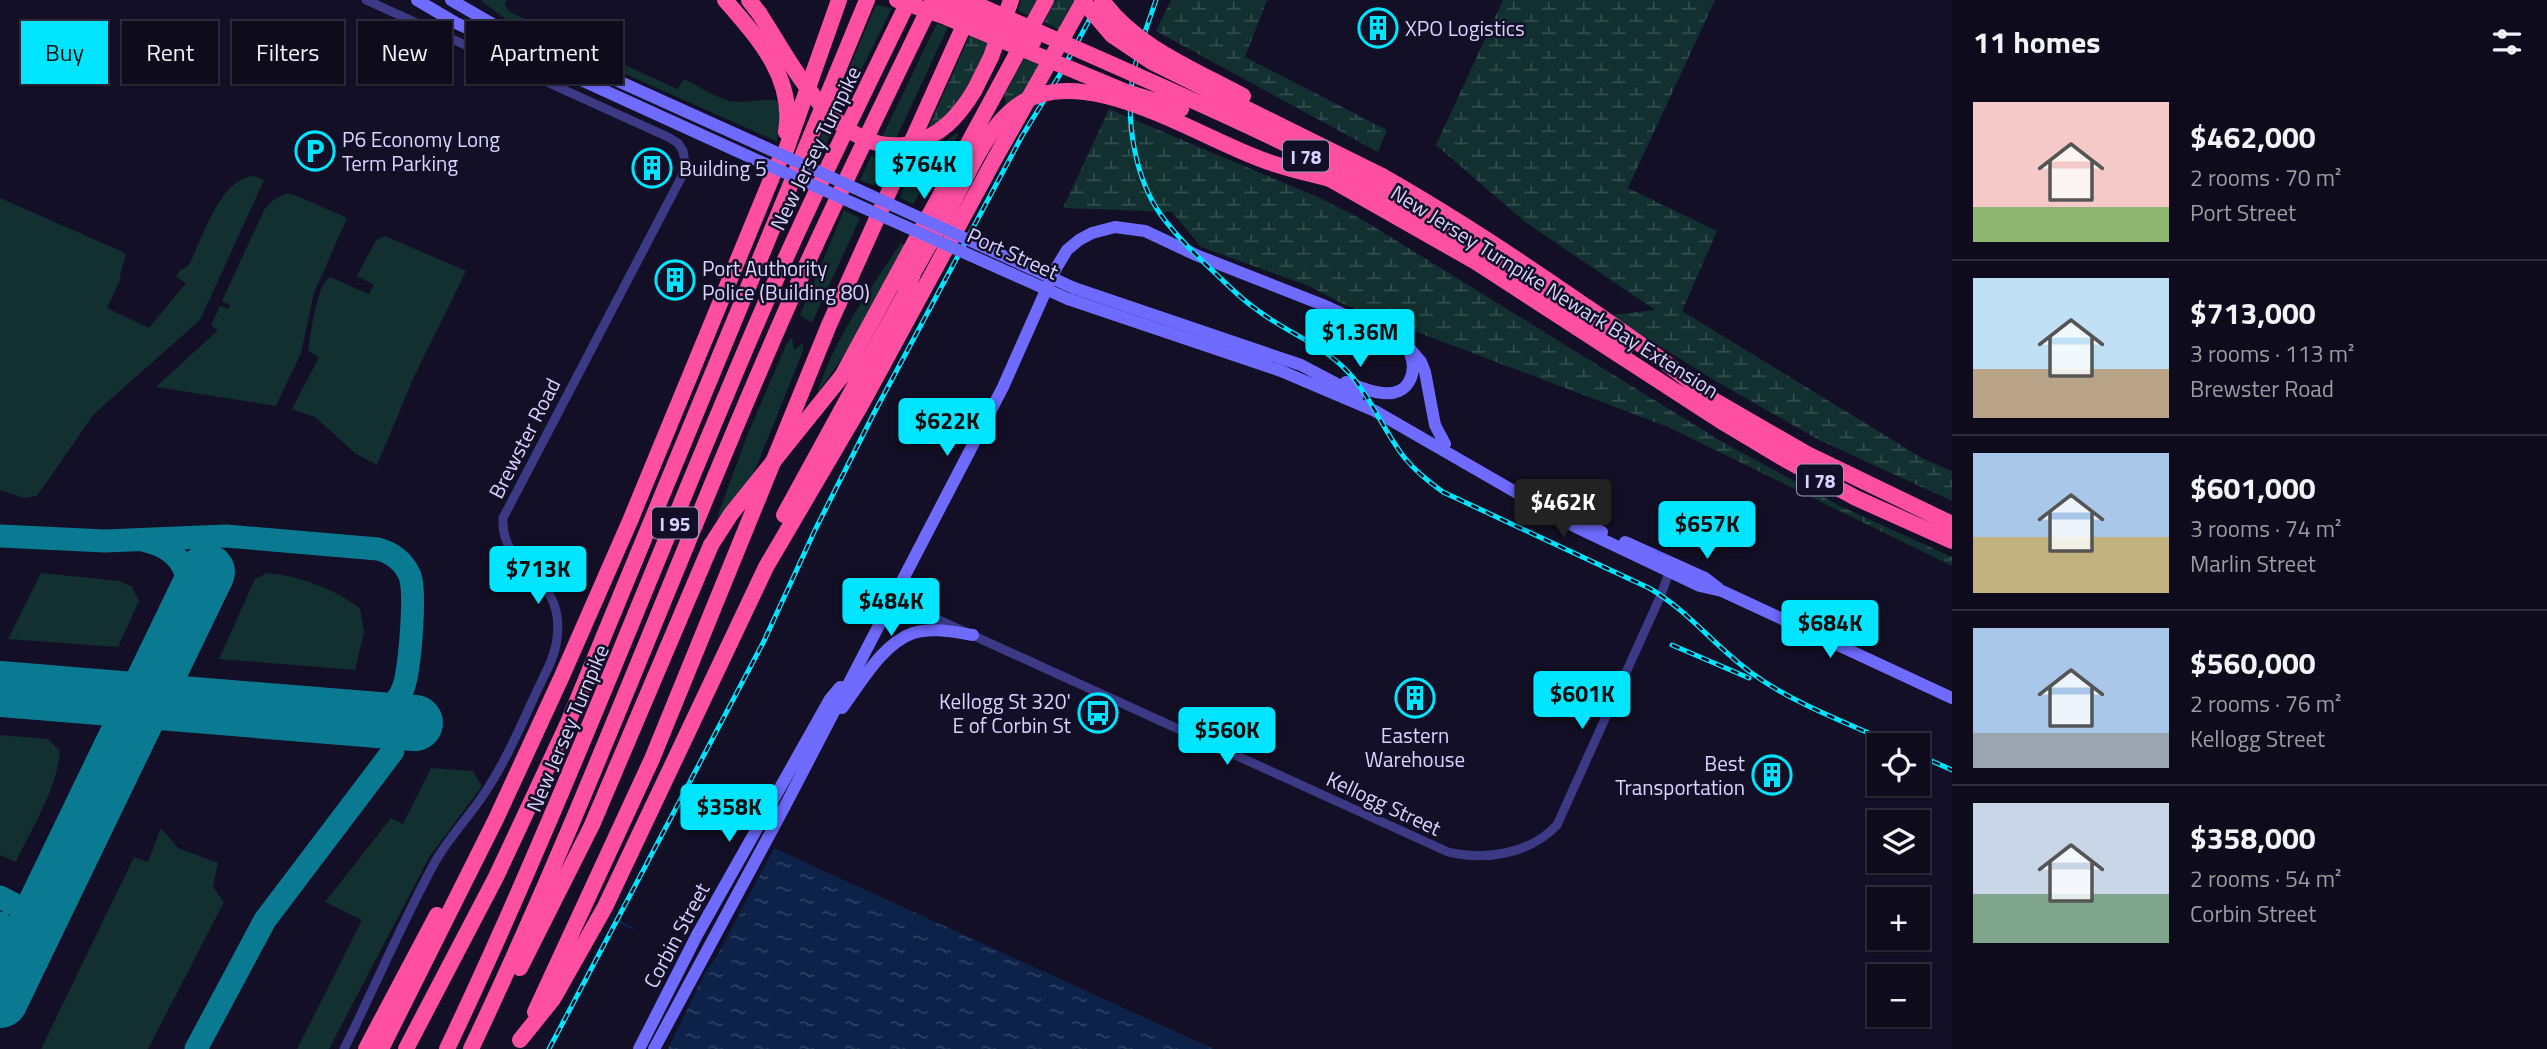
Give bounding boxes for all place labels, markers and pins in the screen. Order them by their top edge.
building icon: XPO Logistics [1357,7,1399,49]
place label: XPO Logistics [1405,12,1525,44]
place label: P6 Economy Long Term Parking [342,123,500,179]
parking icon: P6 Economy Long Term Parking [294,130,336,172]
pin: $764K [875,142,973,201]
building icon: Building 5 [631,147,673,189]
place label: Building 5 [679,152,767,184]
place label: Port Authority Police (Building 80) [702,252,870,308]
building icon: Port Authority Police (Building 80) [654,259,696,301]
pin: $1.36M [1303,310,1417,369]
pin: $622K [898,398,996,458]
pin: $462K [1514,480,1612,539]
pin: $657K [1658,502,1756,561]
pin: $713K [489,546,587,606]
pin: $484K [842,578,940,638]
pin: $684K [1781,600,1879,660]
pin: $601K [1533,672,1631,731]
building icon: Eastern Warehouse [1394,677,1436,719]
place label: Kellogg St 320' E of Corbin St [939,685,1072,741]
bus stop icon: Kellogg St 320' E of Corbin St [1077,692,1119,734]
pin: $560K [1178,708,1276,767]
place label: Eastern Warehouse [1365,719,1465,775]
place label: Best Transportation [1615,747,1746,803]
building icon: Best Transportation [1751,754,1793,796]
pin: $358K [680,784,778,844]

